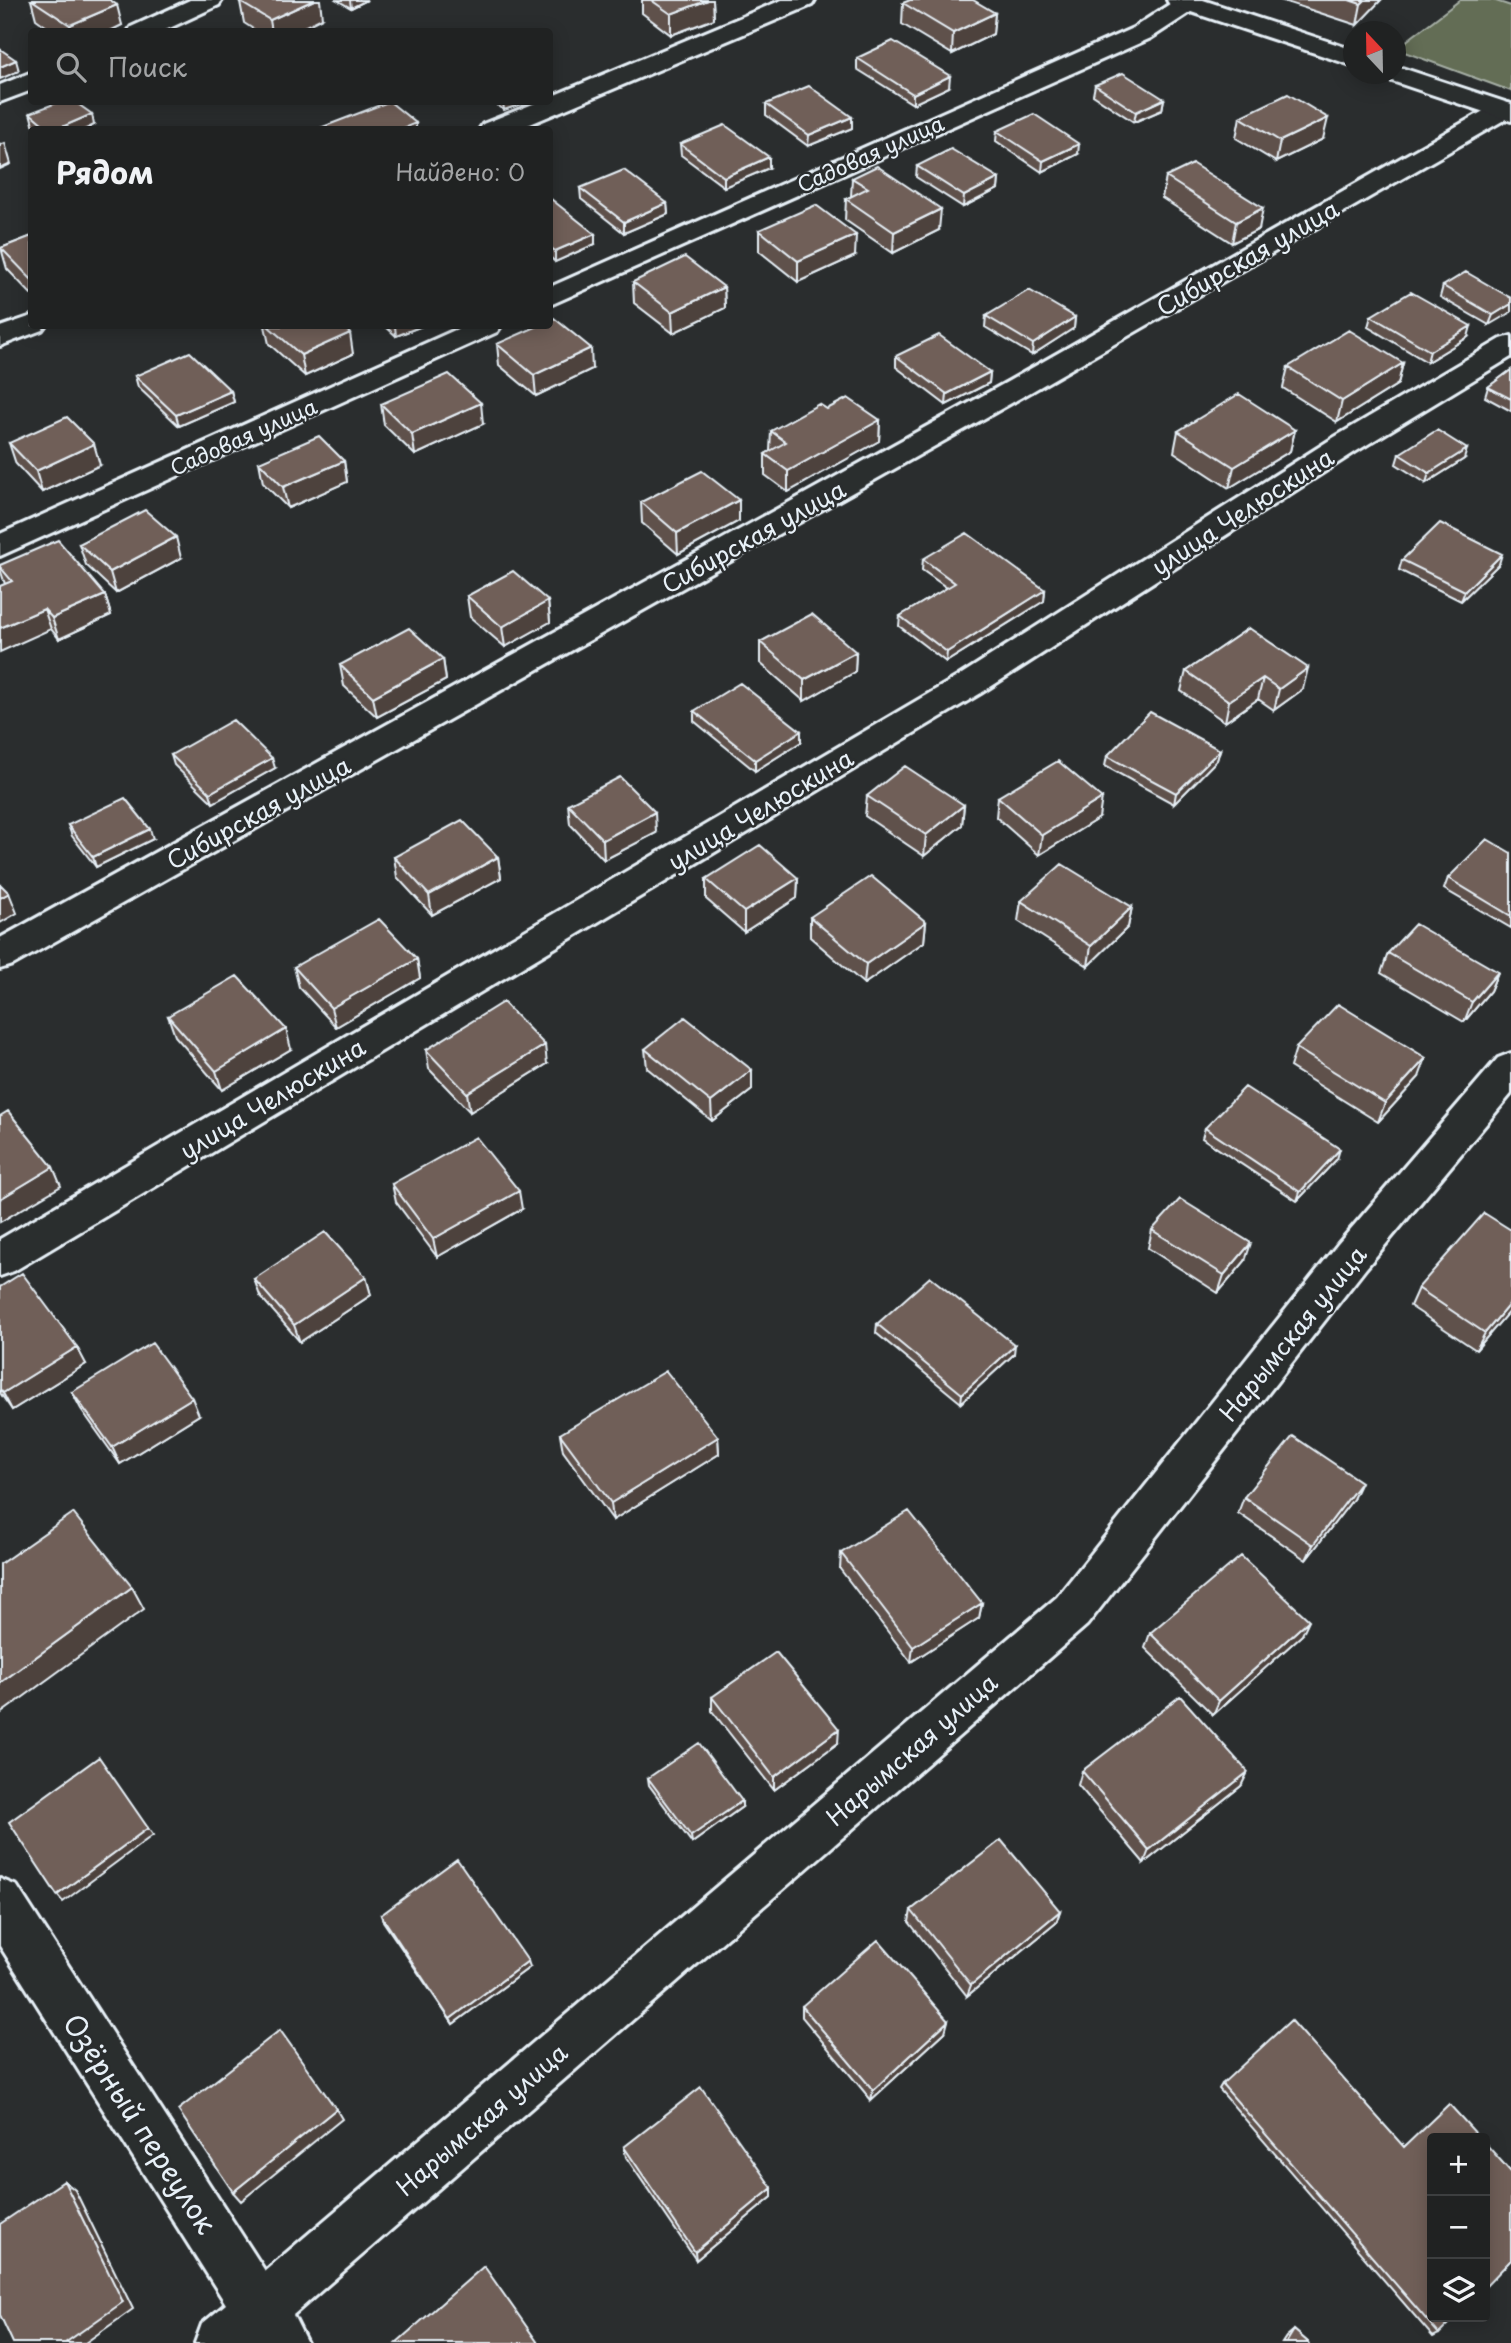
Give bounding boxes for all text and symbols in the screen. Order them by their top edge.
north arrow [1343,21,1406,84]
search box [28,28,553,105]
text: Поиск [108,47,187,86]
icon: search [52,48,90,86]
street label: Садовая улица [791,106,949,200]
text: Рядом [56,149,154,194]
text: Найдено: 0 [395,154,525,189]
street label: Сибирская улица [1149,190,1345,324]
street label: Садовая улица [164,389,322,483]
street label: улица Челюскина [1144,438,1340,584]
street label: Сибирская улица [654,470,852,602]
street label: улица Челюскина [660,739,860,879]
street label: Сибирская улица [159,746,357,878]
street label: улица Челюскина [172,1028,372,1168]
street label: Нарымская улица [1210,1237,1374,1429]
street label: Нарымская улица [817,1664,1005,1834]
street label: Озёрный переулок [53,2004,229,2242]
street label: Нарымская улица [387,2034,575,2204]
map controls [1427,2133,1490,2322]
button: + [1427,2133,1490,2196]
button: − [1427,2196,1490,2259]
button: layers [1427,2259,1490,2322]

